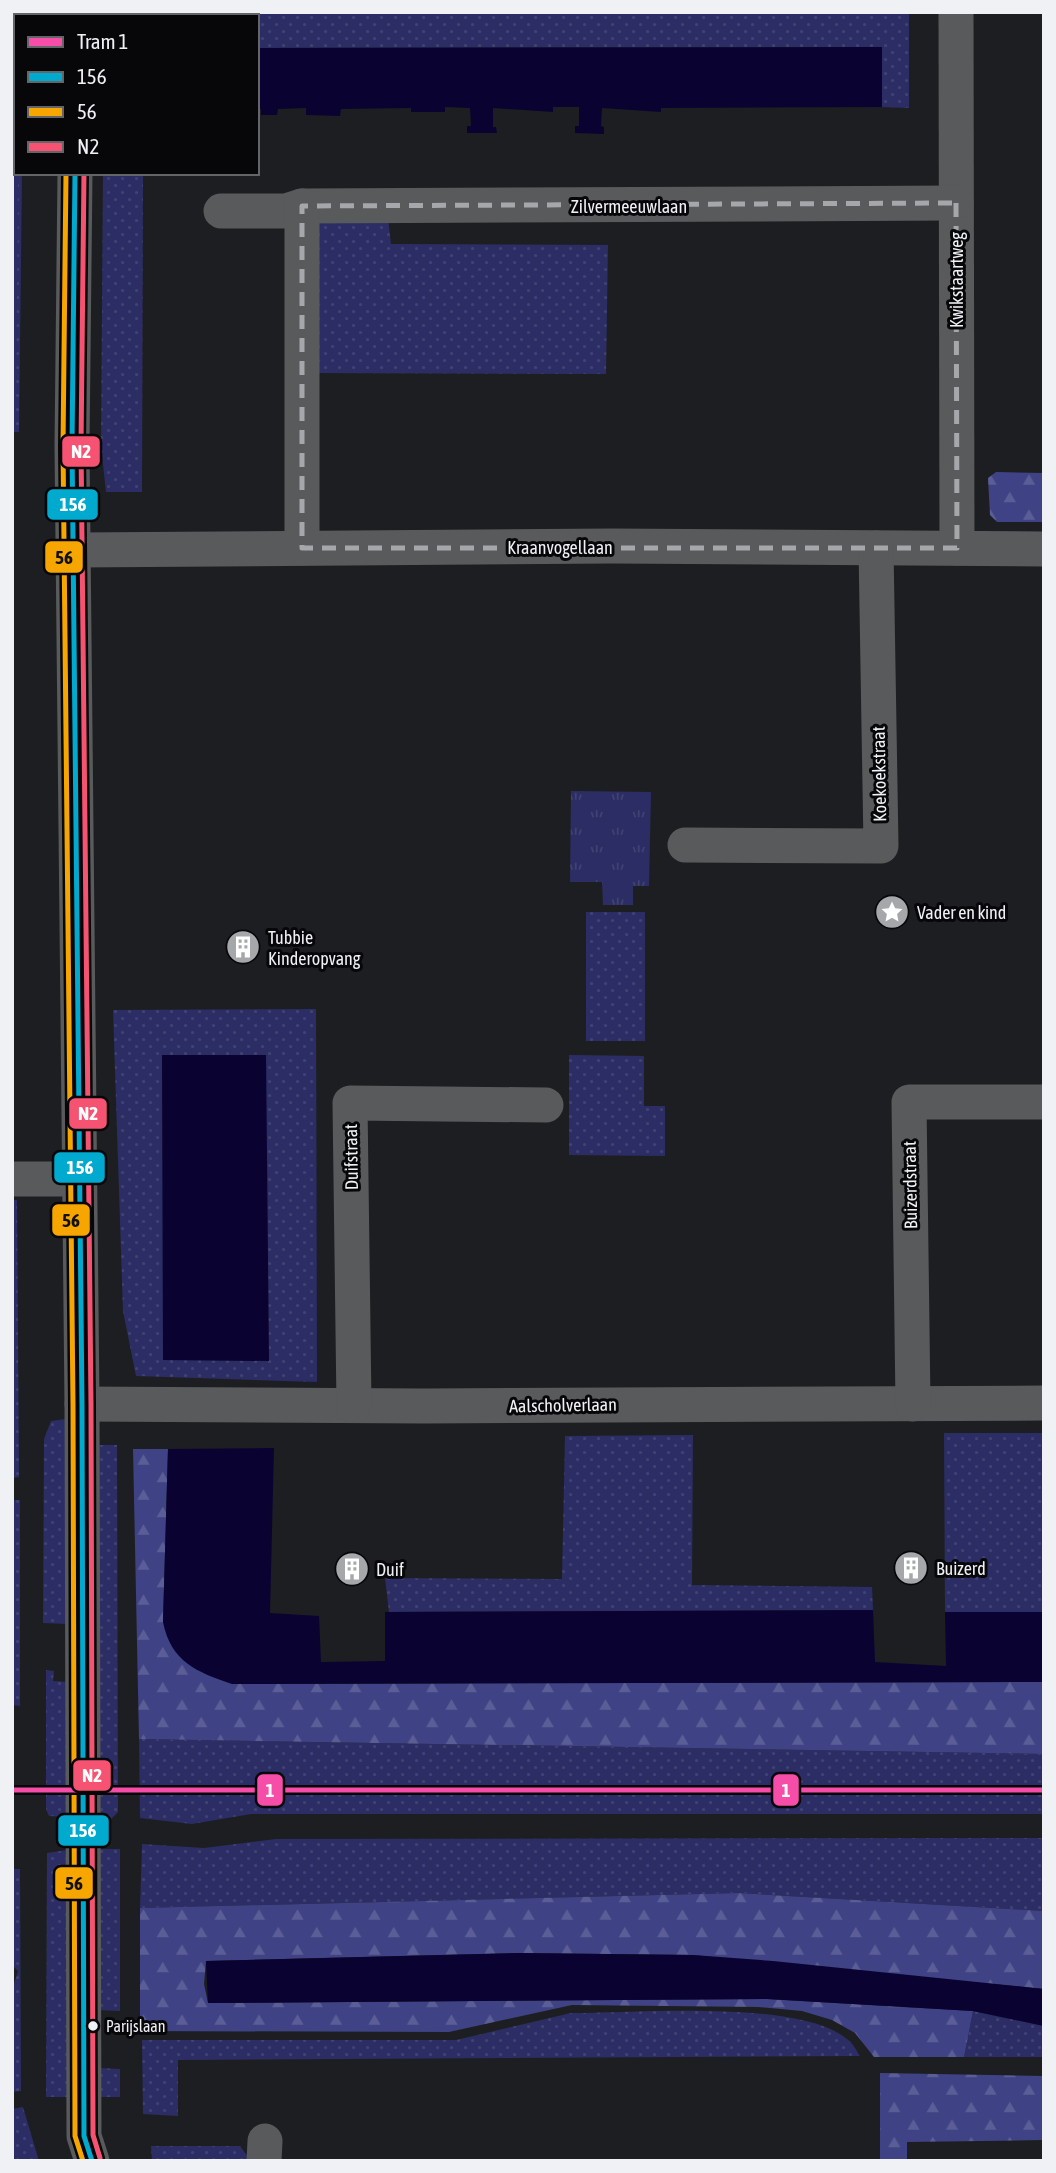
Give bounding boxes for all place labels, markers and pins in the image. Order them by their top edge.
place icon: Vader en kind [873,893,911,931]
place label: Vader en kind [917,902,1006,923]
place label: Tubbie Kinderopvang [268,927,361,969]
building icon: Tubbie Kinderopvang [224,928,262,966]
building icon: Buizerd [892,1549,930,1587]
building icon: Duif [333,1550,371,1588]
place label: Buizerd [936,1558,986,1579]
place label: Duif [376,1559,404,1580]
place label: Parijslaan [106,2017,166,2036]
marker: Parijslaan [86,2019,100,2033]

